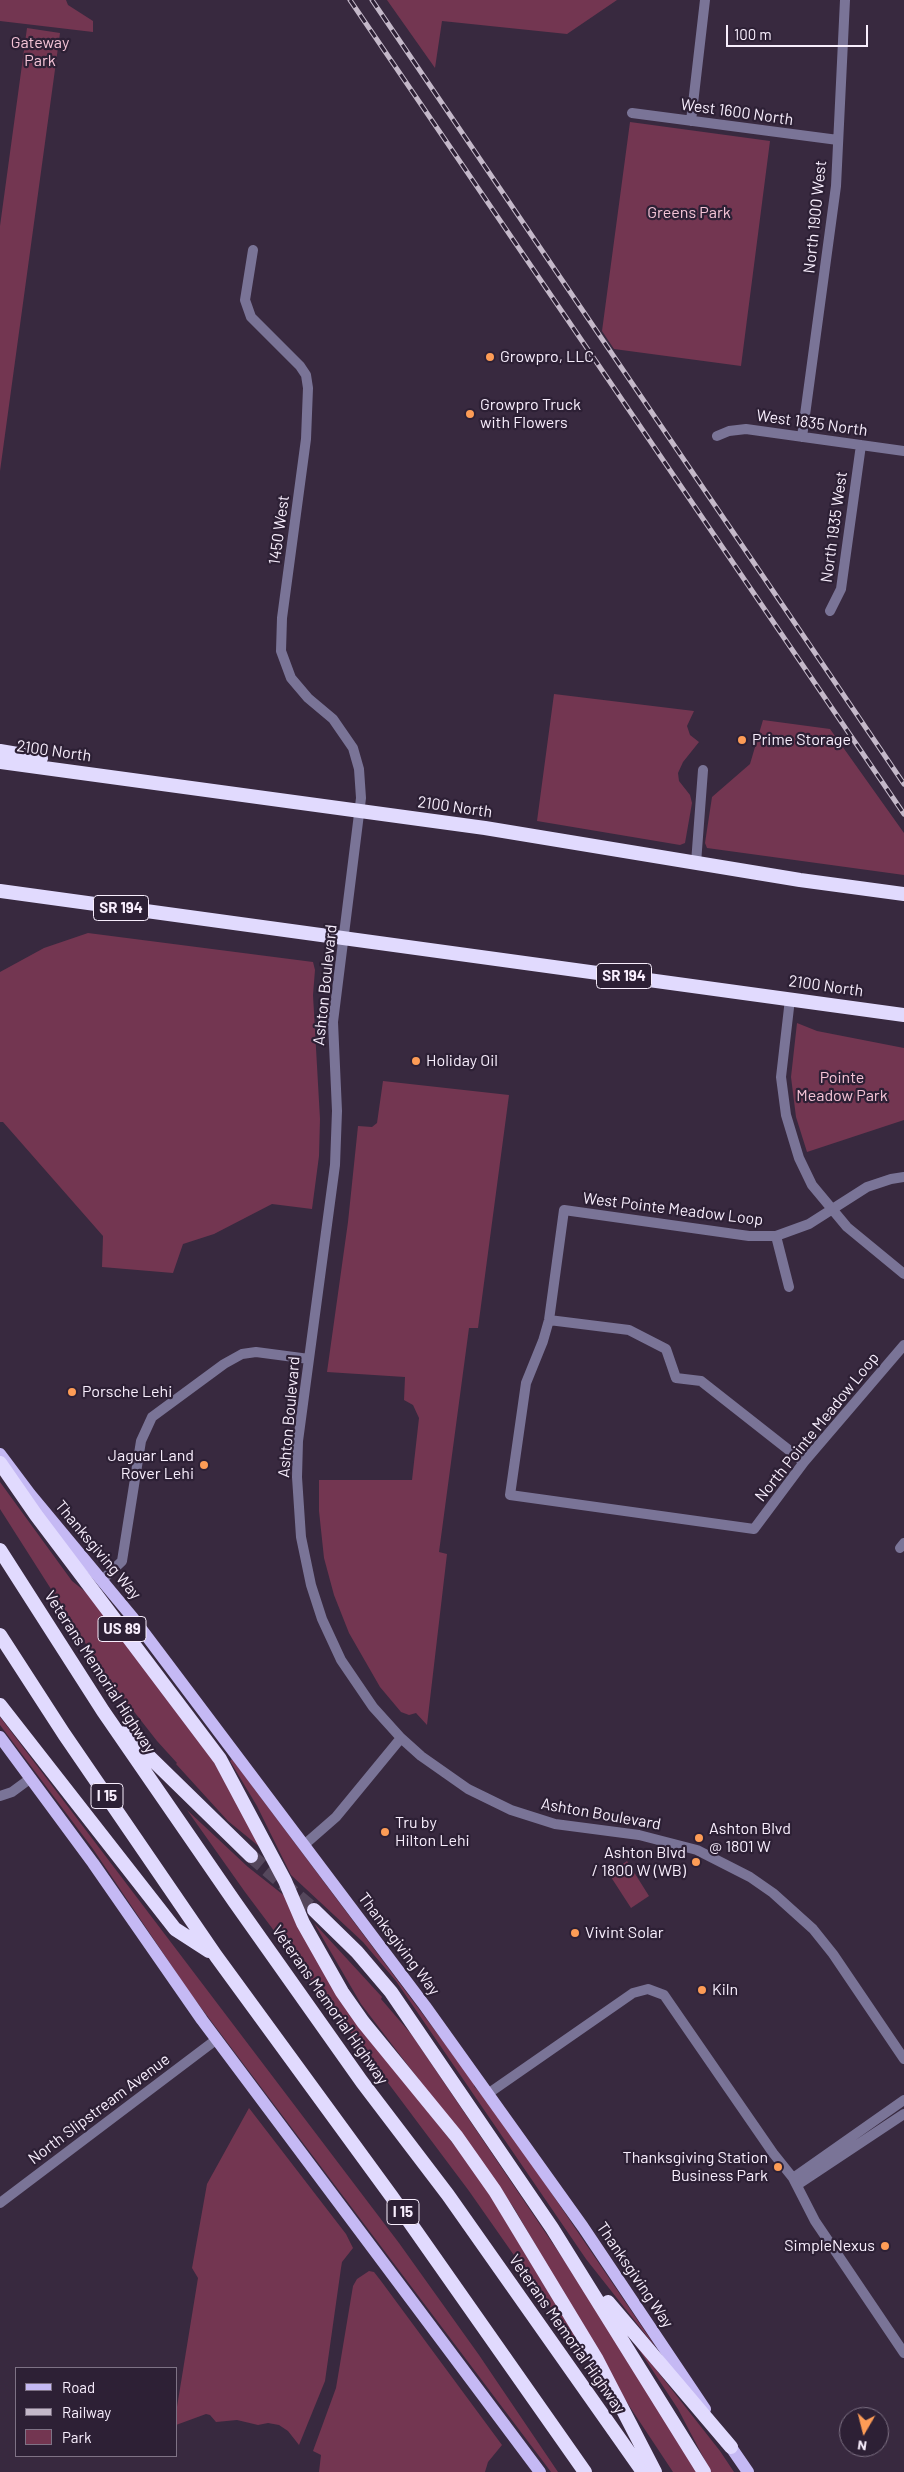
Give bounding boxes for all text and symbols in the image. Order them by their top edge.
scale bar [729,15,872,47]
text: 100 m [734,25,772,43]
park label: Gateway Park [11,33,69,71]
street label: West 1600 North [679,95,795,129]
street label: North 1900 West [800,160,830,274]
park label: Greens Park [647,203,731,223]
place label: Growpro, LLC [500,347,594,367]
marker: Growpro, LLC [484,351,496,363]
place label: Growpro Truck with Flowers [480,395,581,433]
street label: West 1835 North [755,406,869,440]
marker: Growpro Truck with Flowers [464,408,476,420]
street label: North 1935 West [817,470,851,584]
street label: 1450 West [265,494,293,566]
place label: Prime Storage [752,730,851,750]
marker: Prime Storage [736,734,748,746]
street label: 2100 North [15,736,93,766]
street label: 2100 North [416,792,494,822]
road number: SR 194 [94,896,148,920]
street label: Ashton Boulevard [309,924,341,1046]
road number: SR 194 [596,964,652,988]
street label: 2100 North [787,971,865,1001]
place label: Holiday Oil [426,1051,498,1071]
marker: Holiday Oil [410,1055,422,1067]
park label: Pointe Meadow Park [796,1068,888,1106]
street label: West Pointe Meadow Loop [582,1188,764,1230]
street label: North Pointe Meadow Loop [751,1349,883,1505]
street label: Ashton Boulevard [274,1356,304,1478]
place label: Porsche Lehi [82,1382,172,1402]
marker: Porsche Lehi [66,1386,78,1398]
place label: Jaguar Land Rover Lehi [108,1446,194,1484]
marker: Jaguar Land Rover Lehi [198,1459,210,1471]
street label: Thanksgiving Way [51,1496,145,1604]
street label: Veterans Memorial Highway [40,1587,160,1757]
road number: US 89 [98,1616,146,1642]
road number: I 15 [91,1784,123,1808]
street label: Ashton Boulevard [539,1794,663,1834]
place label: Tru by Hilton Lehi [395,1813,470,1851]
place label: Ashton Blvd @ 1801 W [709,1819,791,1857]
marker: Tru by Hilton Lehi [379,1826,391,1838]
marker: Ashton Blvd @ 1801 W [693,1832,705,1844]
place label: Ashton Blvd / 1800 W (WB) [592,1843,686,1881]
marker: Ashton Blvd / 1800 W (WB) [690,1856,702,1868]
street label: Thanksgiving Way [354,1889,444,1999]
street label: Veterans Memorial Highway [268,1922,392,2088]
place label: Vivint Solar [585,1923,664,1943]
marker: Vivint Solar [569,1927,581,1939]
place label: Kiln [712,1980,738,2000]
marker: Kiln [696,1984,708,1996]
street label: North Slipstream Avenue [24,2049,174,2169]
place label: Thanksgiving Station Business Park [623,2148,768,2186]
marker: Thanksgiving Station Business Park [772,2161,784,2173]
road number: I 15 [387,2200,419,2224]
street label: Thanksgiving Way [592,2218,678,2332]
place label: SimpleNexus [784,2236,875,2256]
marker: SimpleNexus [879,2240,891,2252]
street label: Veterans Memorial Highway [505,2251,629,2417]
legend [15,2367,178,2457]
text: Road [62,2378,95,2396]
text: Railway [62,2403,111,2421]
north arrow [839,2407,889,2457]
text: Park [62,2428,91,2446]
text: N [856,2437,868,2455]

